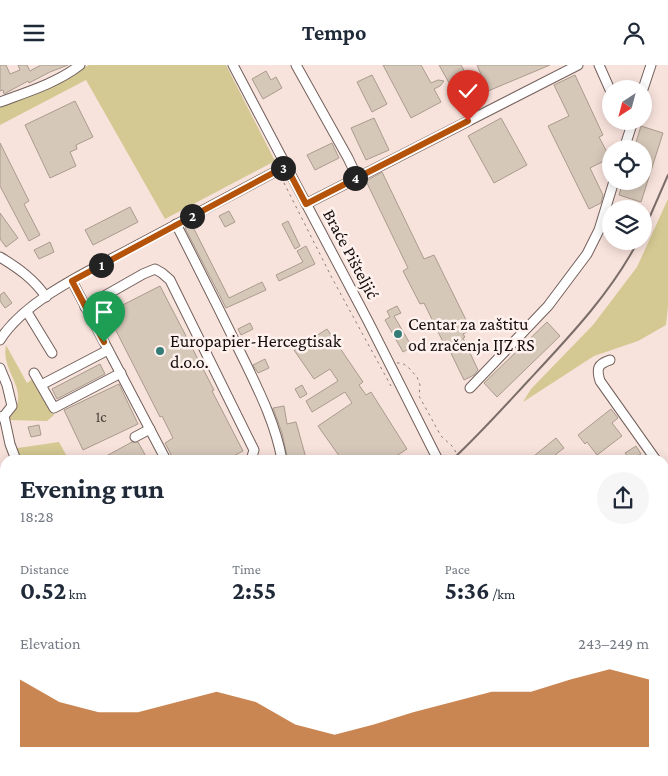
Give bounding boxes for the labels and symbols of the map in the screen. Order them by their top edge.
pin [447,70,489,121]
north arrow [602,80,652,130]
pin: 3 [270,155,296,181]
pin: 4 [342,165,368,191]
pin: 2 [180,203,204,229]
street label: Braće Pišteljić [318,206,383,303]
pin: 1 [88,253,114,277]
pin [83,291,125,342]
place label: Centar za zaštitu od zračenja IJZ RS [408,314,535,356]
marker: Centar za zaštitu od zračenja IJZ RS [392,328,404,340]
place label: Europapier-Hercegtisak d.o.o. [170,331,342,372]
marker: Europapier-Hercegtisak d.o.o. [154,345,166,357]
house number: 1c [95,409,107,425]

